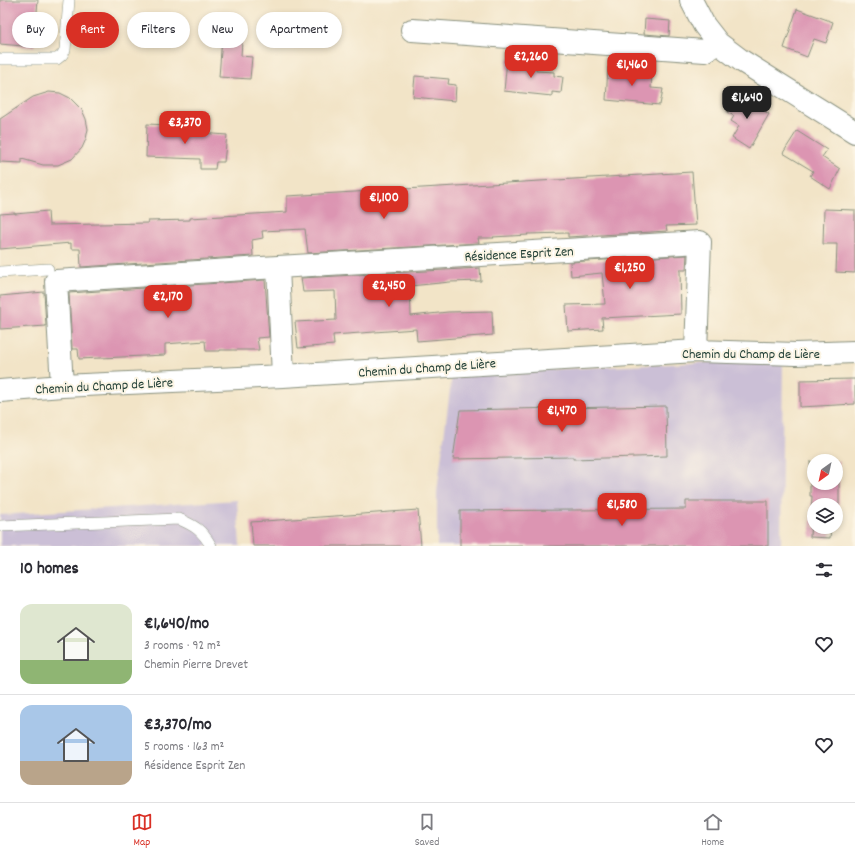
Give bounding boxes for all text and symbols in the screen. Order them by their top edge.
chip: Buy [12,12,58,48]
chip: Rent [66,12,119,48]
chip: Filters [127,12,190,48]
chip: New [198,12,248,48]
chip: Apartment [256,12,342,48]
pin: €2,260 [498,45,564,79]
text: €2,260 [514,48,548,67]
pin: €1,460 [599,53,665,87]
text: €1,460 [616,56,648,75]
pin: €1,640 [714,86,780,120]
text: €1,640 [731,89,763,108]
pin: €3,370 [152,111,218,145]
text: €3,370 [168,114,202,133]
pin: €1,100 [351,186,417,220]
text: €1,100 [369,189,399,208]
street label: Résidence Esprit Zen [464,242,574,268]
pin: €1,250 [597,256,663,290]
text: €1,250 [614,259,646,278]
pin: €2,450 [356,274,422,308]
text: €2,450 [372,277,406,296]
pin: €2,170 [135,285,201,319]
text: €2,170 [153,288,183,307]
street label: Chemin du Champ de Lière [682,345,820,365]
street label: Chemin du Champ de Lière [358,354,497,384]
street label: Chemin du Champ de Lière [35,373,174,401]
pin: €1,470 [529,399,595,433]
text: €1,470 [547,402,577,421]
north arrow [807,454,843,490]
map controls [807,454,843,534]
pin: €1,580 [589,493,655,527]
text: €1,580 [607,496,637,515]
button: layers [807,498,843,534]
text: 10 homes [20,558,79,582]
icon: filters [813,559,835,581]
text: €1,640/mo [144,613,209,637]
icon: home [52,620,100,668]
icon: heart [813,633,835,655]
text: 3 rooms · 92 m² [144,637,221,656]
text: Chemin Pierre Drevet [144,656,248,675]
text: €3,370/mo [144,714,212,738]
icon: home [52,721,100,769]
icon: heart [813,734,835,756]
text: 5 rooms · 163 m² [144,738,224,757]
text: Résidence Esprit Zen [144,757,245,776]
tab: Map [131,811,153,851]
tab: Saved [415,811,439,851]
tab: Home [701,811,724,851]

